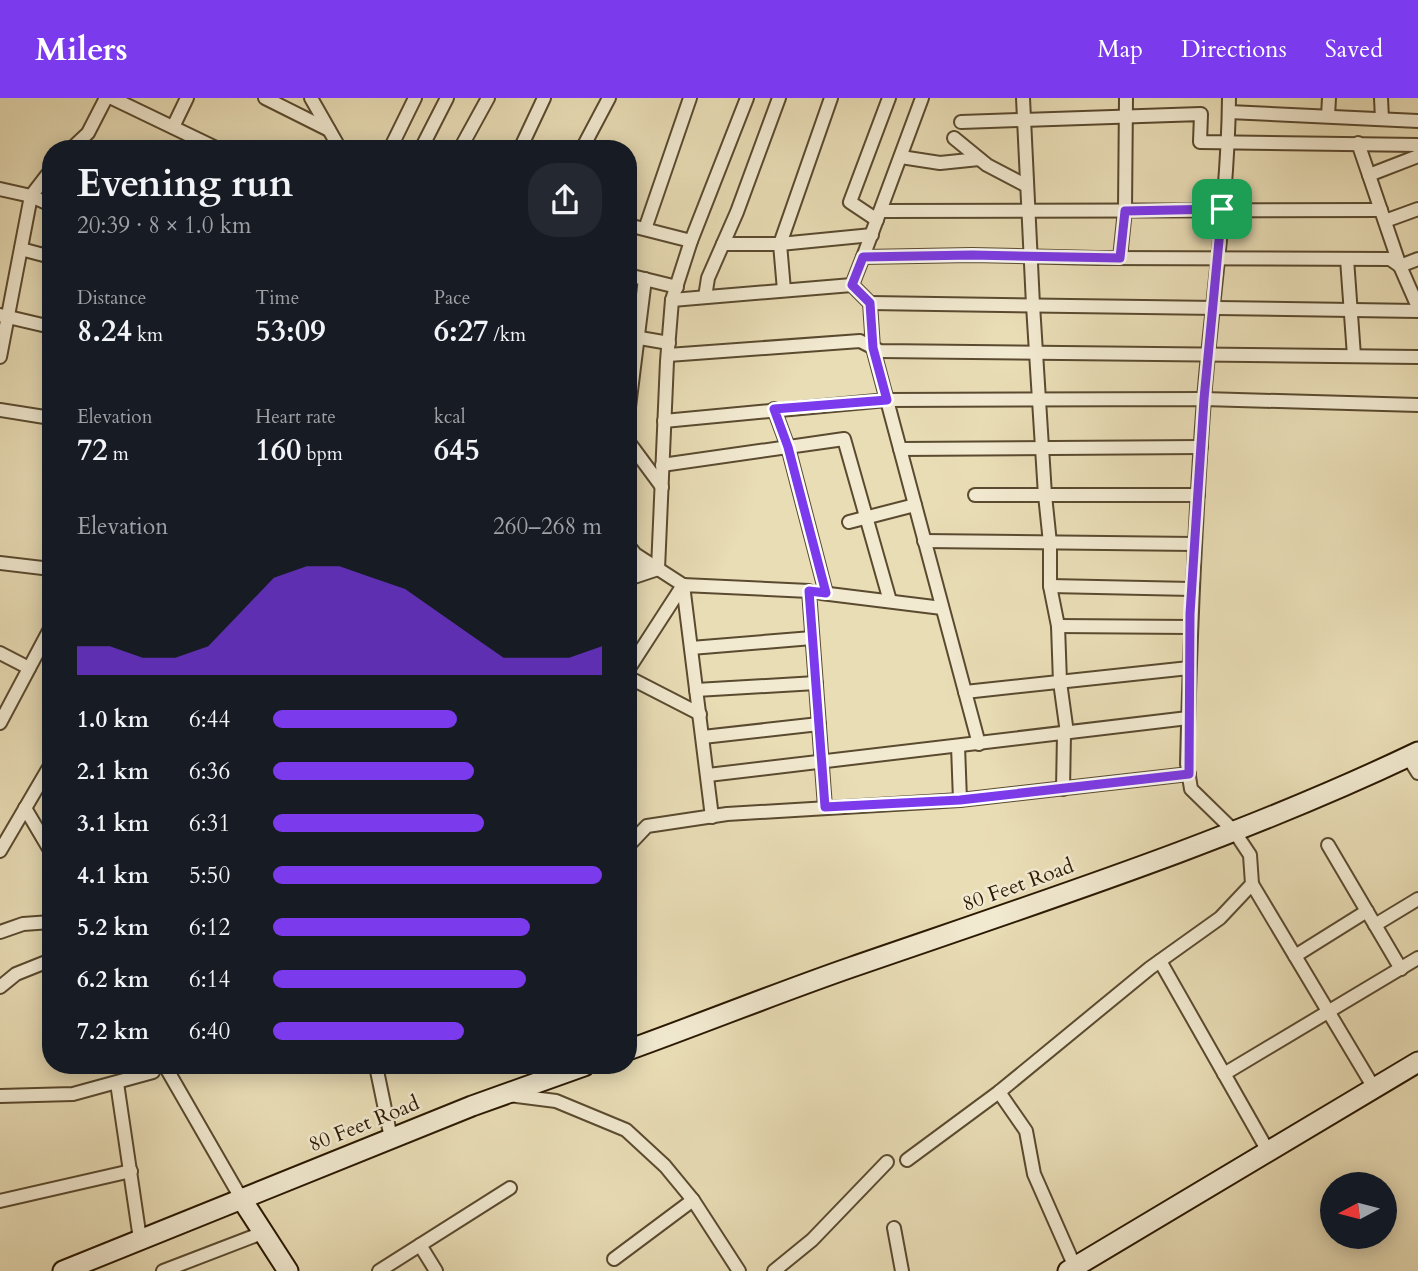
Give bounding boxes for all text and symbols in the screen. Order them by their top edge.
text: Milers [35,27,128,72]
text: Map [1097,33,1143,66]
text: Directions [1181,33,1287,66]
text: Saved [1325,33,1383,66]
text: Evening run [77,158,293,210]
button: share [528,163,602,237]
pin [1192,179,1252,239]
icon: arrive [1203,190,1241,228]
text: 20:39 · 8 × 1.0 km [77,210,251,241]
text: Distance [77,285,146,311]
text: Time [255,285,299,311]
text: Pace [434,285,470,311]
text: 8.24 [77,311,132,352]
text: 53:09 [255,311,326,352]
text: 6:27 [434,311,488,352]
text: km [132,322,163,348]
text: /km [488,322,526,348]
text: Elevation [77,404,152,430]
text: Heart rate [255,404,336,430]
text: kcal [434,404,466,430]
text: 72 [77,430,108,471]
text: 160 [255,430,301,471]
text: 645 [434,430,480,471]
text: m [108,441,129,467]
text: bpm [301,441,343,467]
text: Elevation [77,511,168,542]
text: 260–268 m [493,511,602,542]
text: 1.0 km [77,704,149,735]
text: 6:44 [189,704,230,735]
text: 2.1 km [77,756,149,787]
text: 6:36 [189,756,230,787]
text: 3.1 km [77,808,149,839]
text: 6:31 [189,808,230,839]
street label: 80 Feet Road [958,851,1078,919]
text: 4.1 km [77,860,149,891]
text: 5:50 [189,860,230,891]
text: 5.2 km [77,912,149,943]
text: 6:12 [189,912,230,943]
text: 6.2 km [77,964,149,995]
text: 6:14 [189,964,230,995]
text: 7.2 km [77,1016,149,1047]
text: 6:40 [189,1016,230,1047]
street label: 80 Feet Road [305,1089,423,1159]
north arrow [1320,1172,1396,1250]
map controls [1320,1172,1397,1249]

